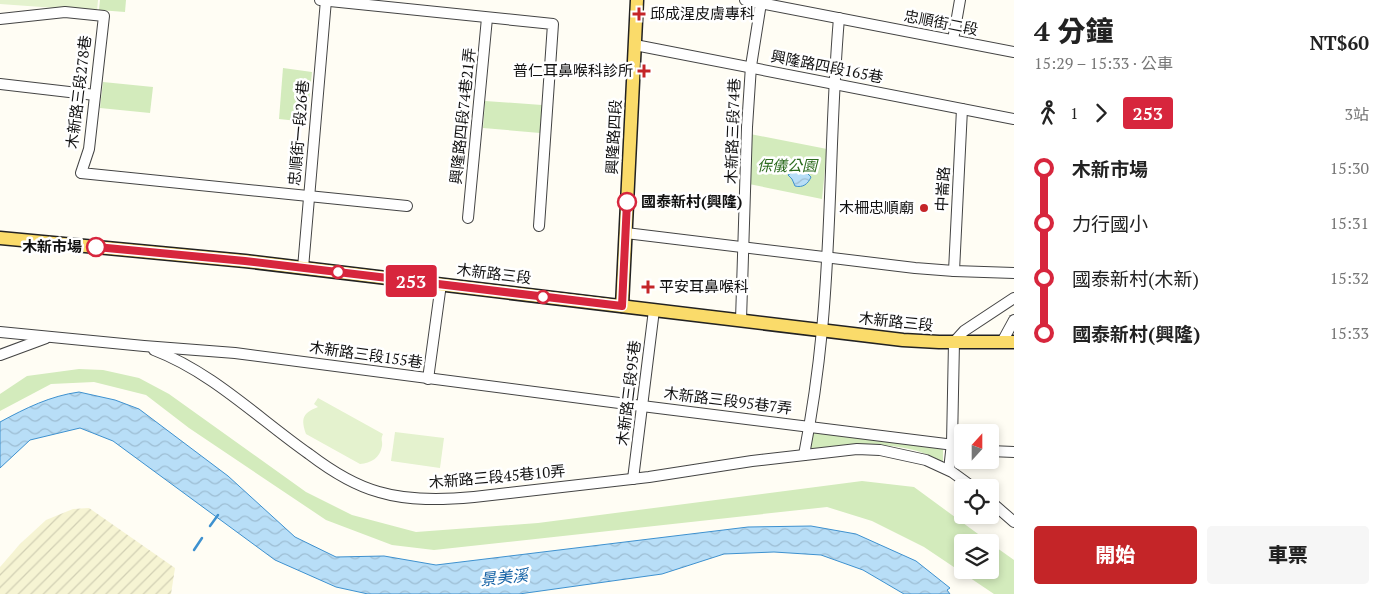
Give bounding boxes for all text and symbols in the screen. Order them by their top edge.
place label: 邱成湦皮膚專科 [650,3,755,23]
street label: 忠順街二段 [902,5,980,39]
marker: 邱成湦皮膚專科 [632,7,646,21]
text: 4 分鐘 [1034,12,1113,49]
text: NT$60 [1310,30,1369,55]
street label: 木新路三段278巷 [61,34,95,150]
street label: 興隆路四段165巷 [769,45,885,87]
street label: 興隆路四段74巷21弄 [445,47,479,185]
text: 15:29 – 15:33 · 公車 [1034,52,1173,74]
place label: 普仁耳鼻喉科診所 [513,60,633,80]
marker: 普仁耳鼻喉科診所 [637,64,651,78]
street label: 木新路三段74巷 [720,78,744,184]
street label: 忠順街一段26巷 [283,79,313,187]
street label: 興隆路四段 [601,99,625,175]
icon: walk [1034,99,1062,127]
icon: forward [1087,99,1115,127]
text: 253 [1133,101,1163,125]
text: 1 [1070,102,1079,124]
text: 3站 [1344,103,1369,125]
park label: 保儀公園 [757,155,819,175]
text: 木新市場 [1072,156,1148,181]
text: 15:30 [1330,157,1369,179]
street label: 中崙路 [931,166,953,212]
place label: 國泰新村(興隆) [641,191,742,211]
marker: 國泰新村(興隆) [617,192,637,212]
place label: 木柵忠順廟 [839,197,914,217]
marker: 木柵忠順廟 [918,202,930,214]
text: 力行國小 [1072,211,1148,236]
text: 15:31 [1330,212,1369,234]
place label: 木新市場 [22,236,82,256]
marker: 木新市場 [86,237,106,257]
street label: 木新路三段 [456,259,533,288]
unlabelled marker [331,265,345,279]
line badge: 253 [382,265,440,297]
text: 國泰新村(木新) [1072,266,1199,291]
text: 15:32 [1330,267,1369,289]
text: 253 [396,269,426,293]
place label: 平安耳鼻喉科 [659,276,749,296]
marker: 平安耳鼻喉科 [641,280,655,294]
unlabelled marker [536,290,550,304]
street label: 木新路三段 [858,307,934,335]
text: 國泰新村(興隆) [1072,321,1200,346]
text: 15:33 [1330,322,1369,344]
street label: 木新路三段155巷 [308,336,424,372]
street label: 木新路三段95巷 [612,339,644,447]
street label: 木新路三段95巷7弄 [663,382,793,418]
north arrow [954,424,999,469]
map controls [954,424,999,579]
street label: 木新路三段45巷10弄 [428,460,566,492]
button: locate [954,479,999,524]
button: 開始 [1034,526,1197,584]
button: 車票 [1207,526,1369,584]
button: layers [954,534,999,579]
water label: 景美溪 [479,563,531,590]

